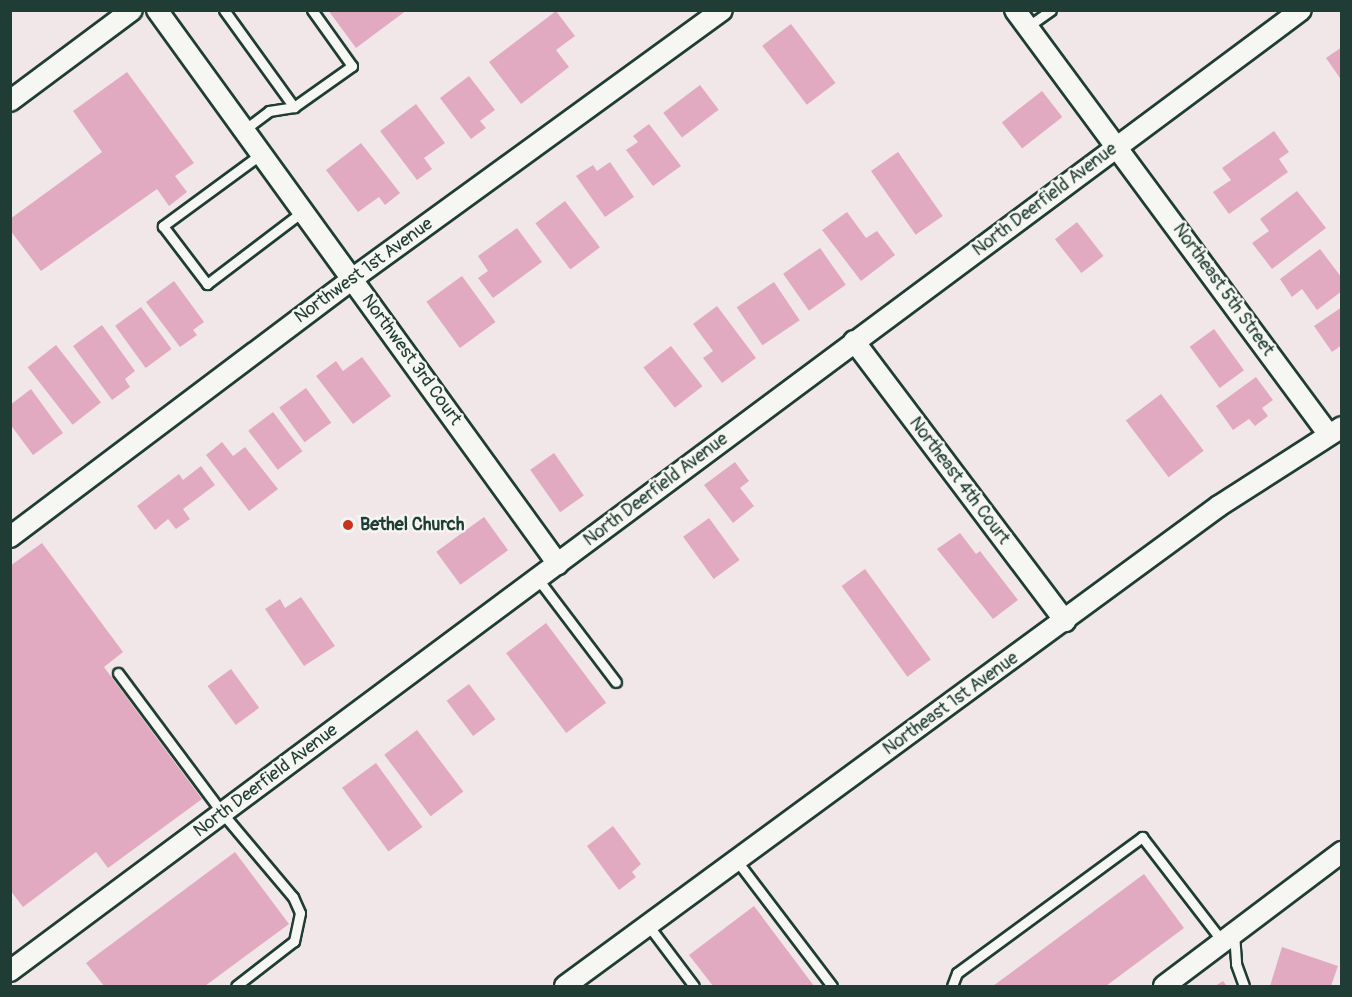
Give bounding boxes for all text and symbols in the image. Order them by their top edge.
street label: North Deerfield Avenue [969,139,1121,261]
street label: Northwest 1st Avenue [291,214,437,328]
street label: Northeast 5th Street [1168,220,1278,360]
street label: Northwest 3rd Court [356,290,466,430]
street label: Northeast 4th Court [904,413,1014,549]
street label: North Deerfield Avenue [580,429,732,551]
place label: Bethel Church [360,514,464,536]
marker: Bethel Church [341,518,355,532]
street label: Northeast 1st Avenue [879,648,1023,760]
street label: North Deerfield Avenue [190,720,342,842]

